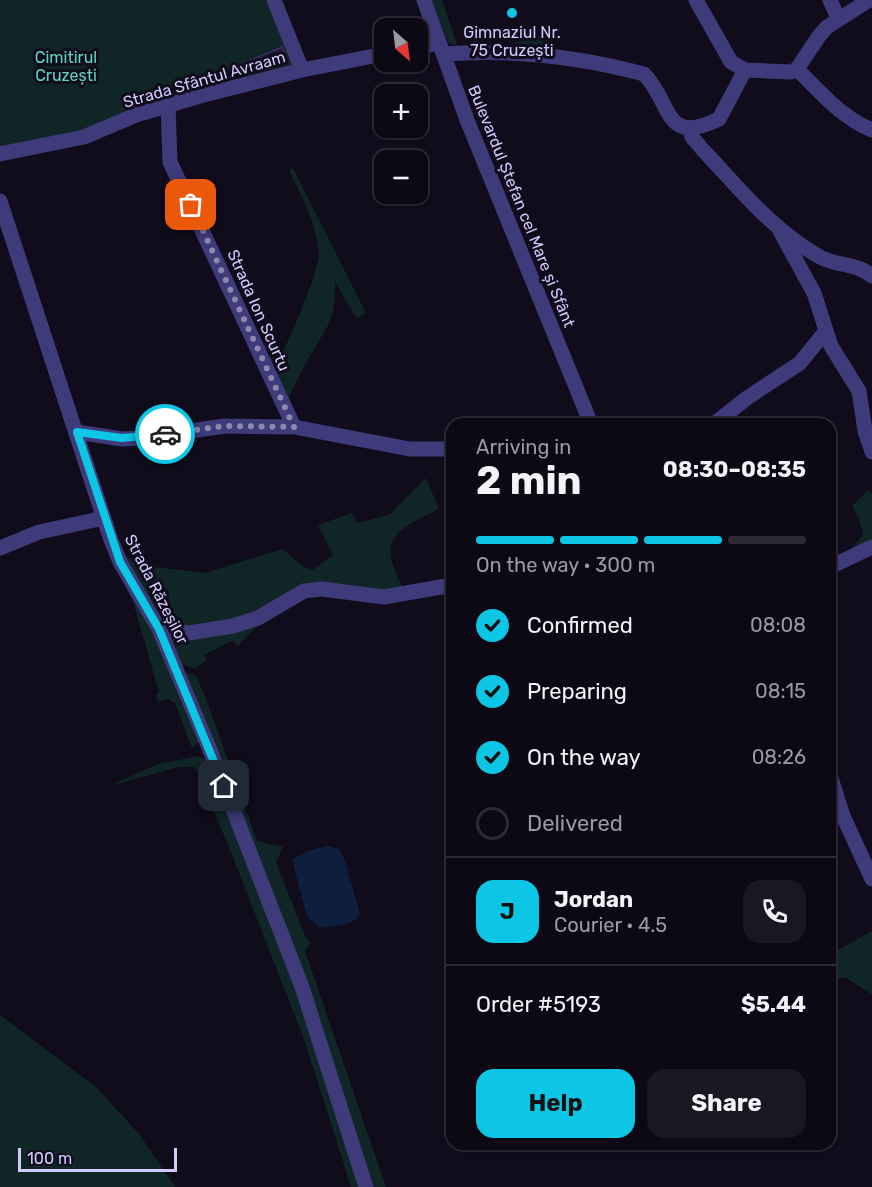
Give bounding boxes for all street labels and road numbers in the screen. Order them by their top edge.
street label: Strada Sfântul Avraam [121,47,287,112]
street label: Bulevardul Ștefan cel Mare și Sfânt [464,82,579,330]
street label: Strada Ion Scurtu [223,247,294,374]
street label: Strada Răzeșilor [121,531,192,647]

